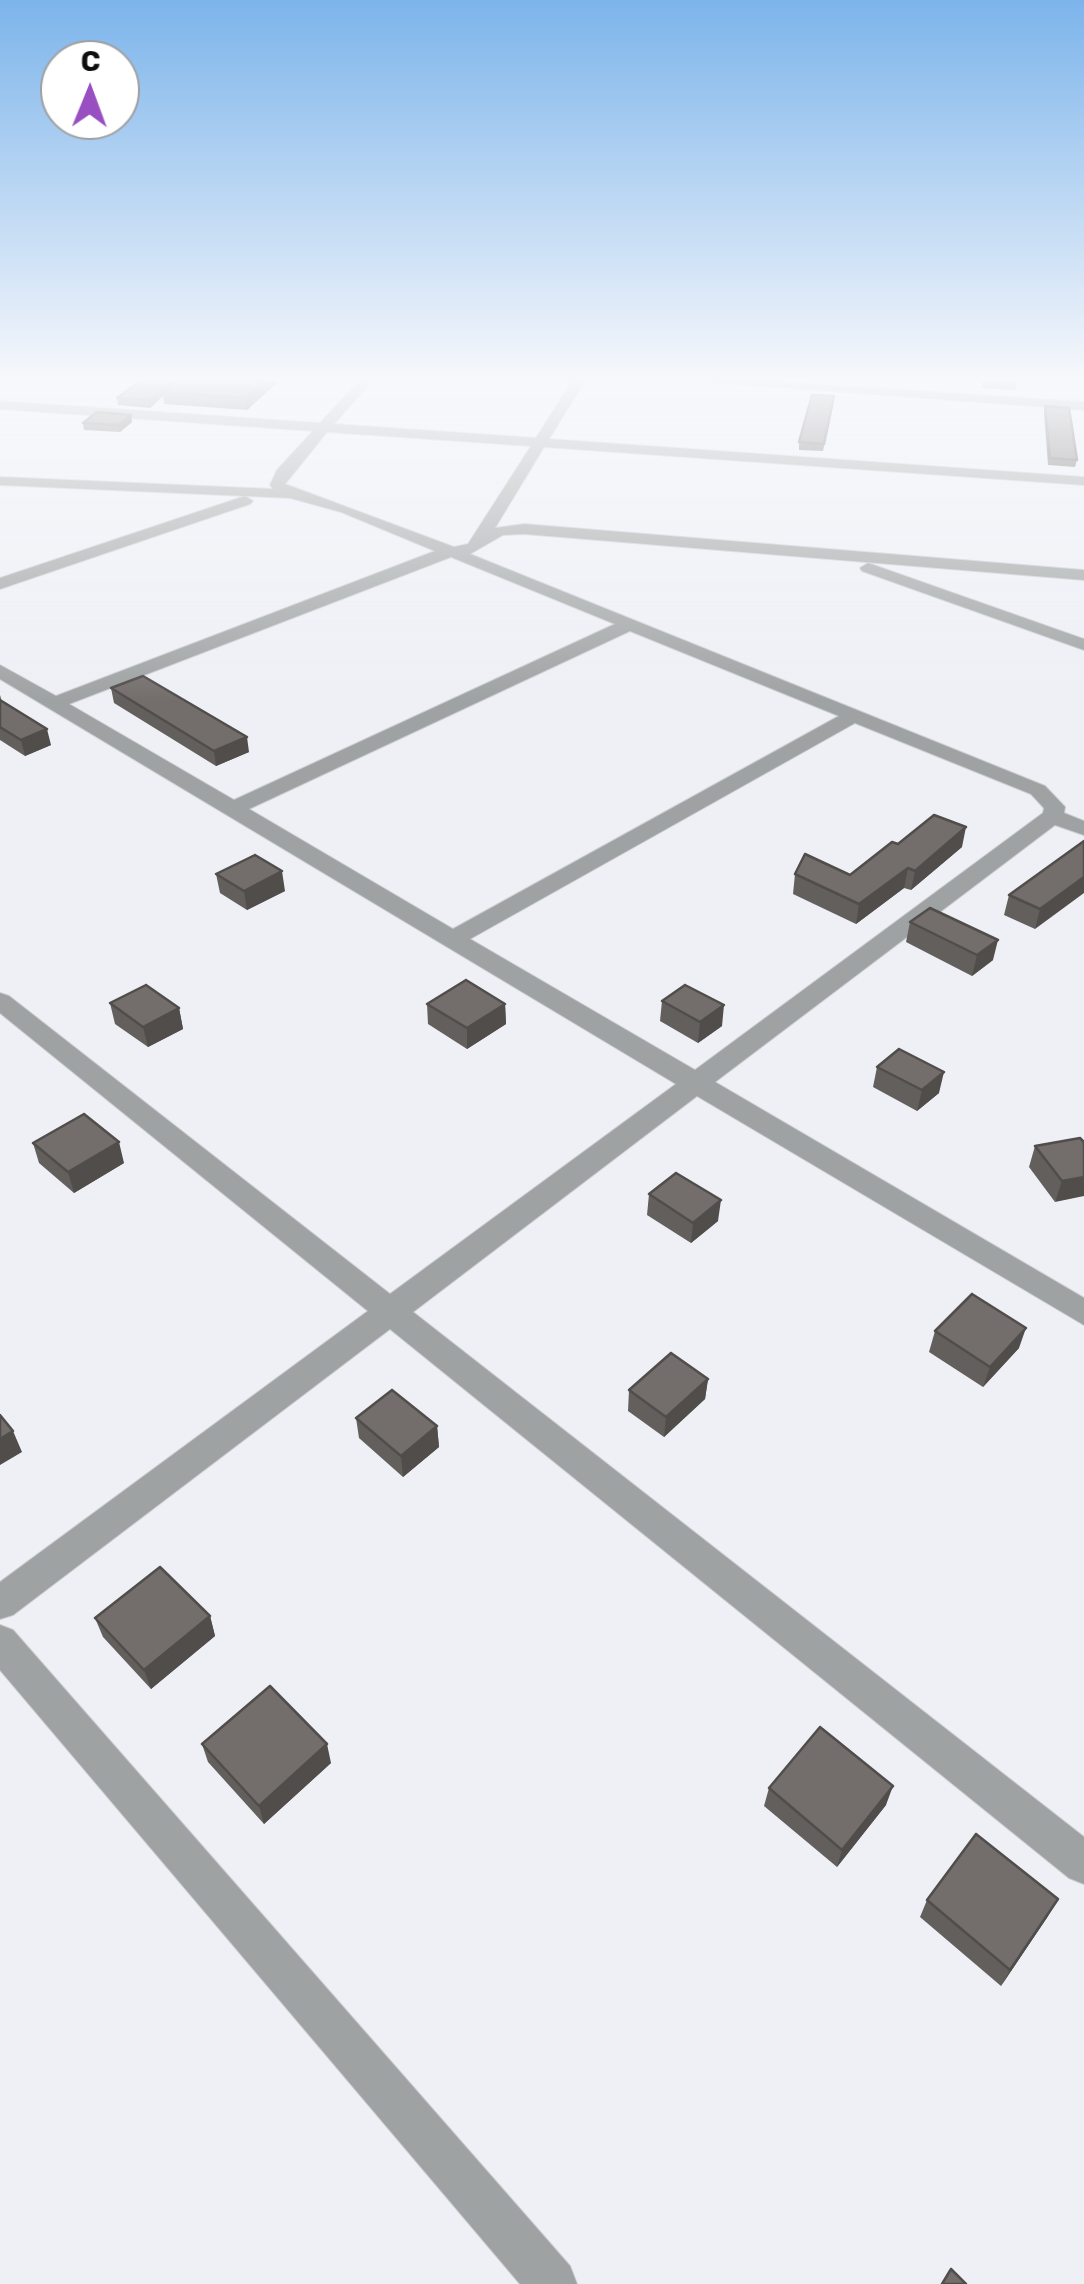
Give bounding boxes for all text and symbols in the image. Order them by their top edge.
north arrow [40,40,140,140]
text: С [80,45,101,78]

